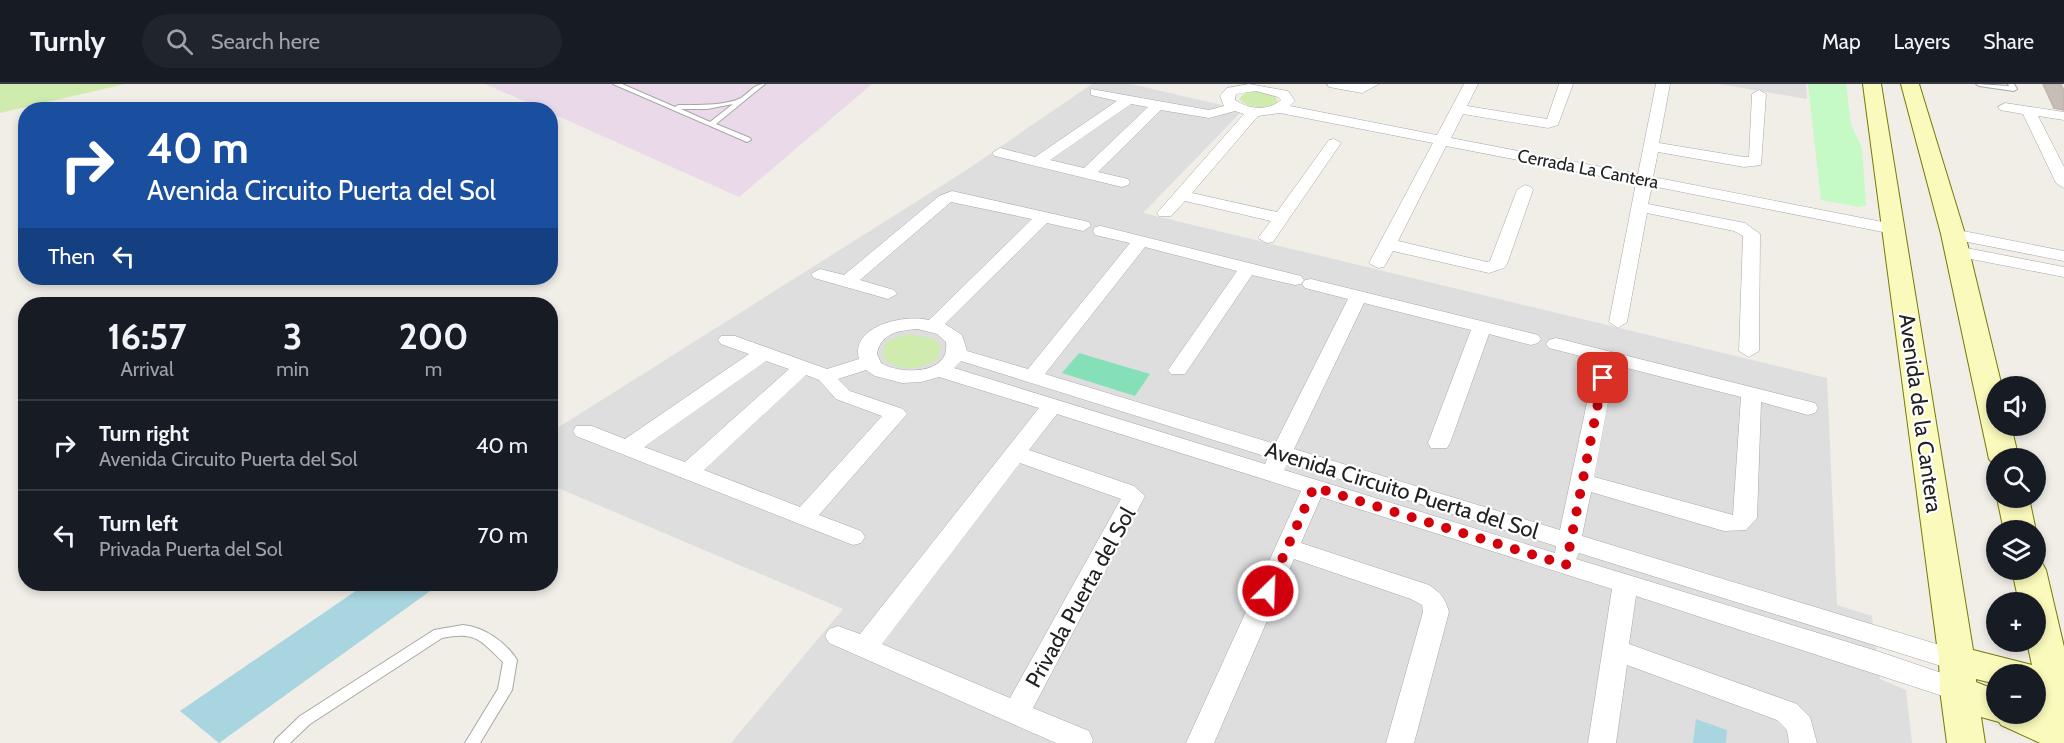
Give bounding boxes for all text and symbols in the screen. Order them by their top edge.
search box [142,14,562,68]
text: Turnly [30,24,106,58]
icon: search [163,25,196,58]
text: Search here [211,28,320,55]
text: Map [1822,29,1861,54]
text: Layers [1894,29,1950,54]
text: Share [1983,29,2034,54]
text: 40 m [147,122,249,174]
icon: right [48,126,126,204]
street label: Cerrada La Cantera [1516,145,1661,194]
text: Avenida Circuito Puerta del Sol [147,174,496,207]
icon: left [107,240,140,273]
text: Then [48,243,95,270]
street label: Avenida de la Cantera [1893,312,1948,515]
text: 16:57 [107,314,187,358]
text: 3 [283,314,302,358]
text: 200 [399,314,469,358]
pin [1577,352,1628,403]
text: Arrival [120,357,174,381]
text: min [276,357,309,381]
text: m [425,357,442,381]
icon: arrive [1586,361,1619,394]
map controls [1986,376,2046,724]
button: sound [1986,376,2046,436]
text: Turn right [99,420,189,447]
icon: right [48,429,81,462]
text: 40 m [476,432,528,459]
street label: Avenida Circuito Puerta del Sol [1262,436,1543,545]
text: Avenida Circuito Puerta del Sol [99,447,358,471]
button: search [1986,448,2046,508]
street label: Privada Puerta del Sol [1020,502,1142,692]
text: Turn left [99,510,178,537]
icon: left [48,519,81,552]
button: layers [1986,520,2046,580]
text: 70 m [478,522,528,549]
text: Privada Puerta del Sol [99,537,283,561]
position arrow [1236,559,1300,623]
button: + [1986,592,2046,652]
button: − [1986,664,2046,724]

